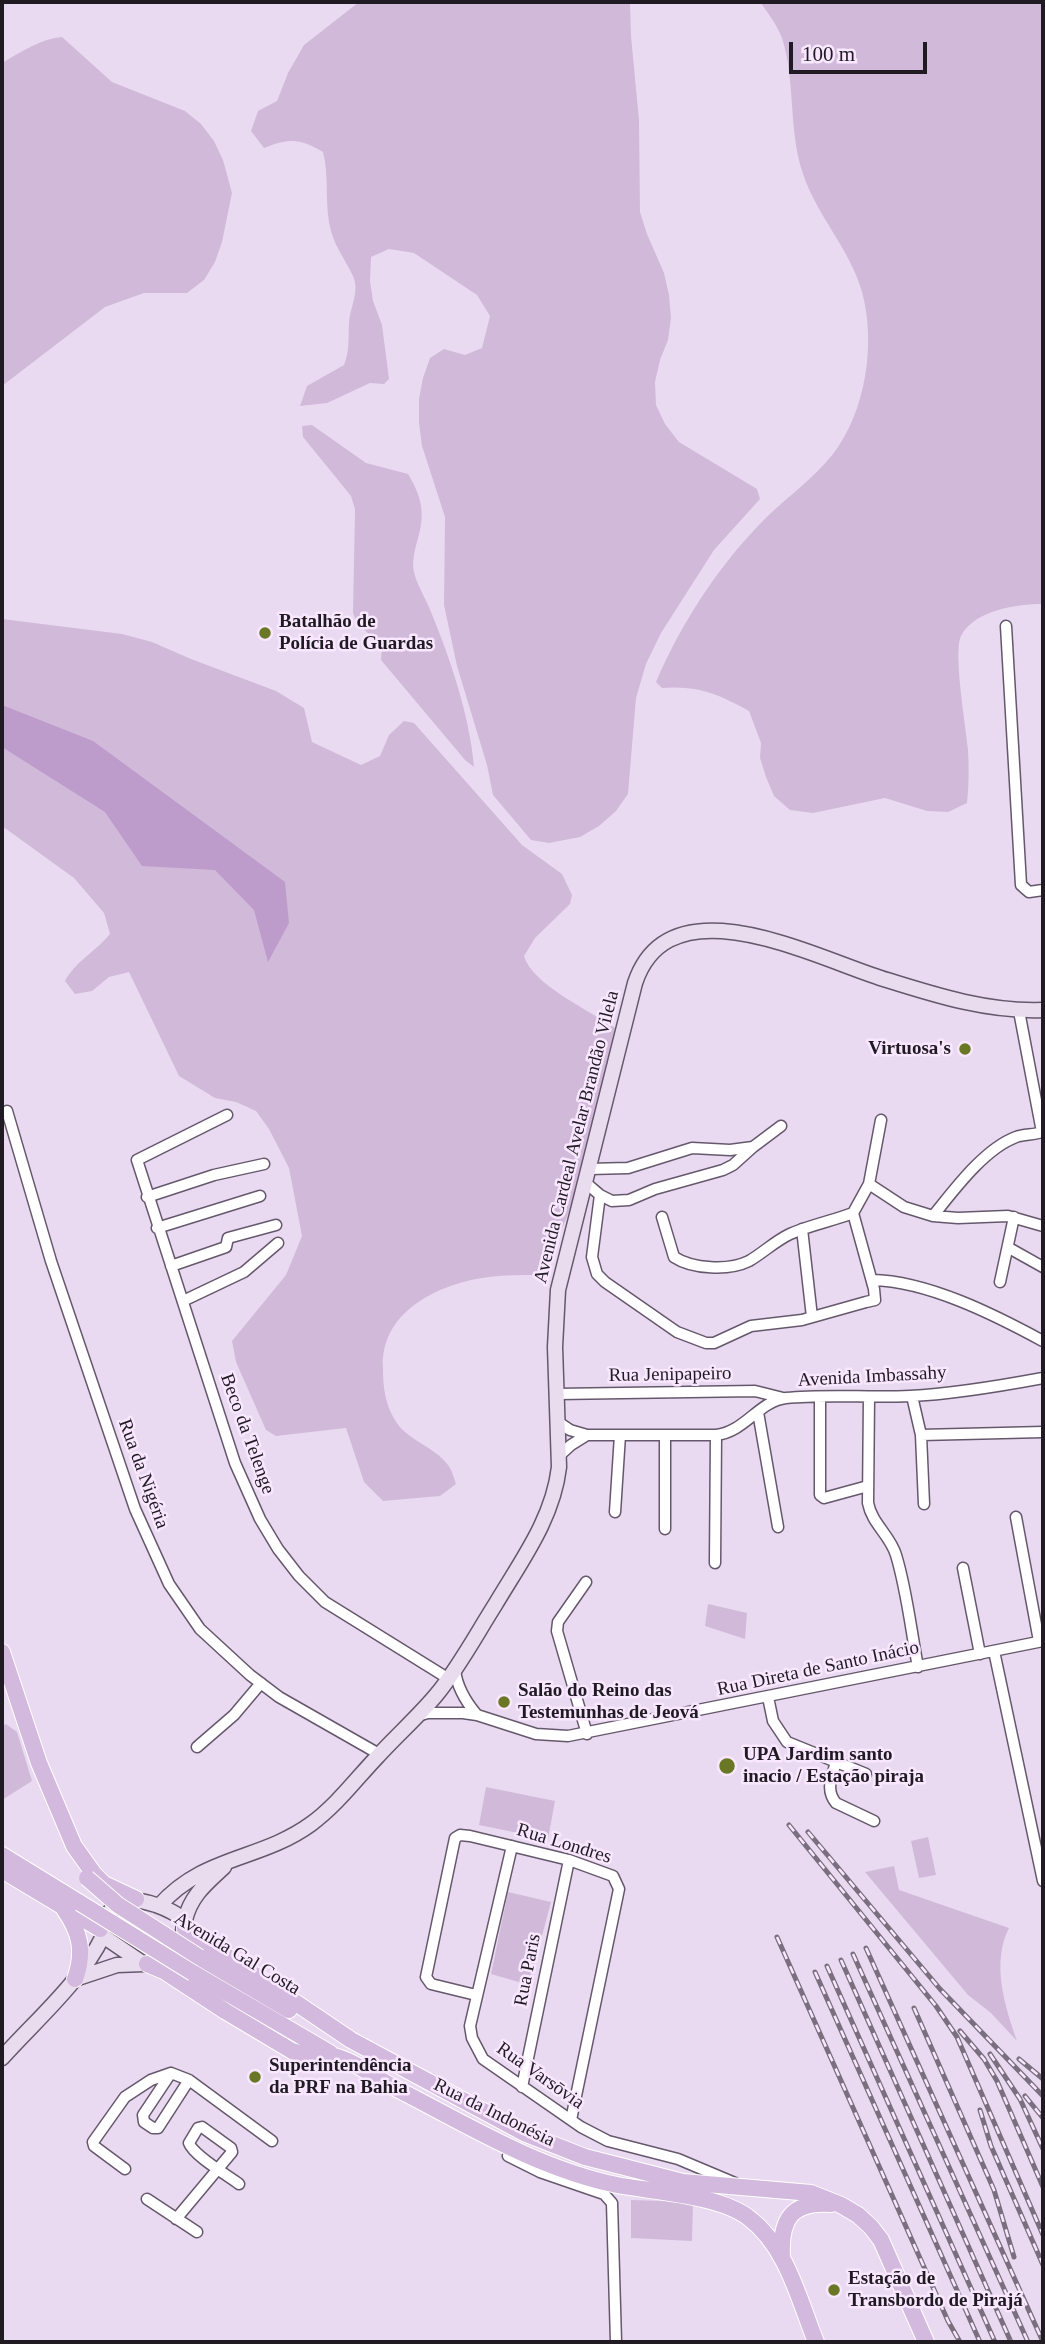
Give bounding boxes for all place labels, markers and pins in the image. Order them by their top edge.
place label: Batalhão de Polícia de Guardas [279,611,433,655]
marker: Batalhão de Polícia de Guardas [257,625,273,641]
place label: Virtuosa's [868,1038,951,1060]
marker: Virtuosa's [957,1041,973,1057]
place label: Salão do Reino das Testemunhas de Jeová [518,1680,699,1724]
marker: Salão do Reino das Testemunhas de Jeová [496,1694,512,1710]
place label: UPA Jardim santo inacio / Estação piraja [743,1744,924,1788]
marker: UPA Jardim santo inacio / Estação piraja [717,1756,737,1776]
place label: Superintendência da PRF na Bahia [269,2055,412,2099]
marker: Superintendência da PRF na Bahia [247,2069,263,2085]
place label: Estação de Transbordo de Pirajá [848,2268,1023,2312]
marker: Estação de Transbordo de Pirajá [826,2282,842,2298]

